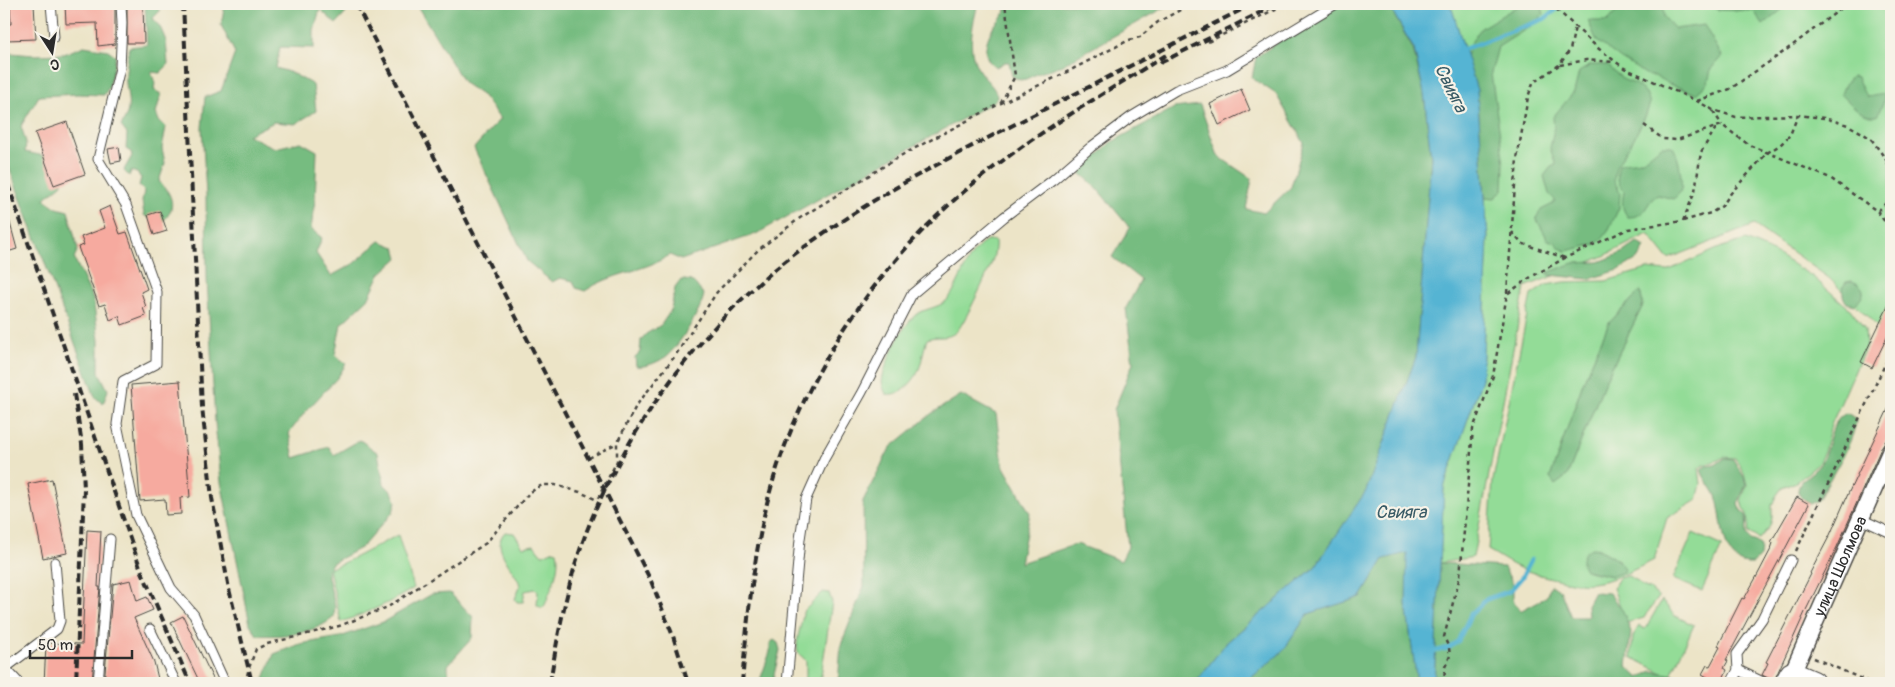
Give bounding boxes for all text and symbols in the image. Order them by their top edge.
north arrow [28,28,78,78]
text: С [48,55,61,74]
water label: Свияга [1429,60,1473,118]
water label: Свияга [1376,501,1428,524]
street label: улица Шолмова [1809,513,1872,621]
scale bar [30,627,132,659]
text: 50 m [38,636,73,655]

